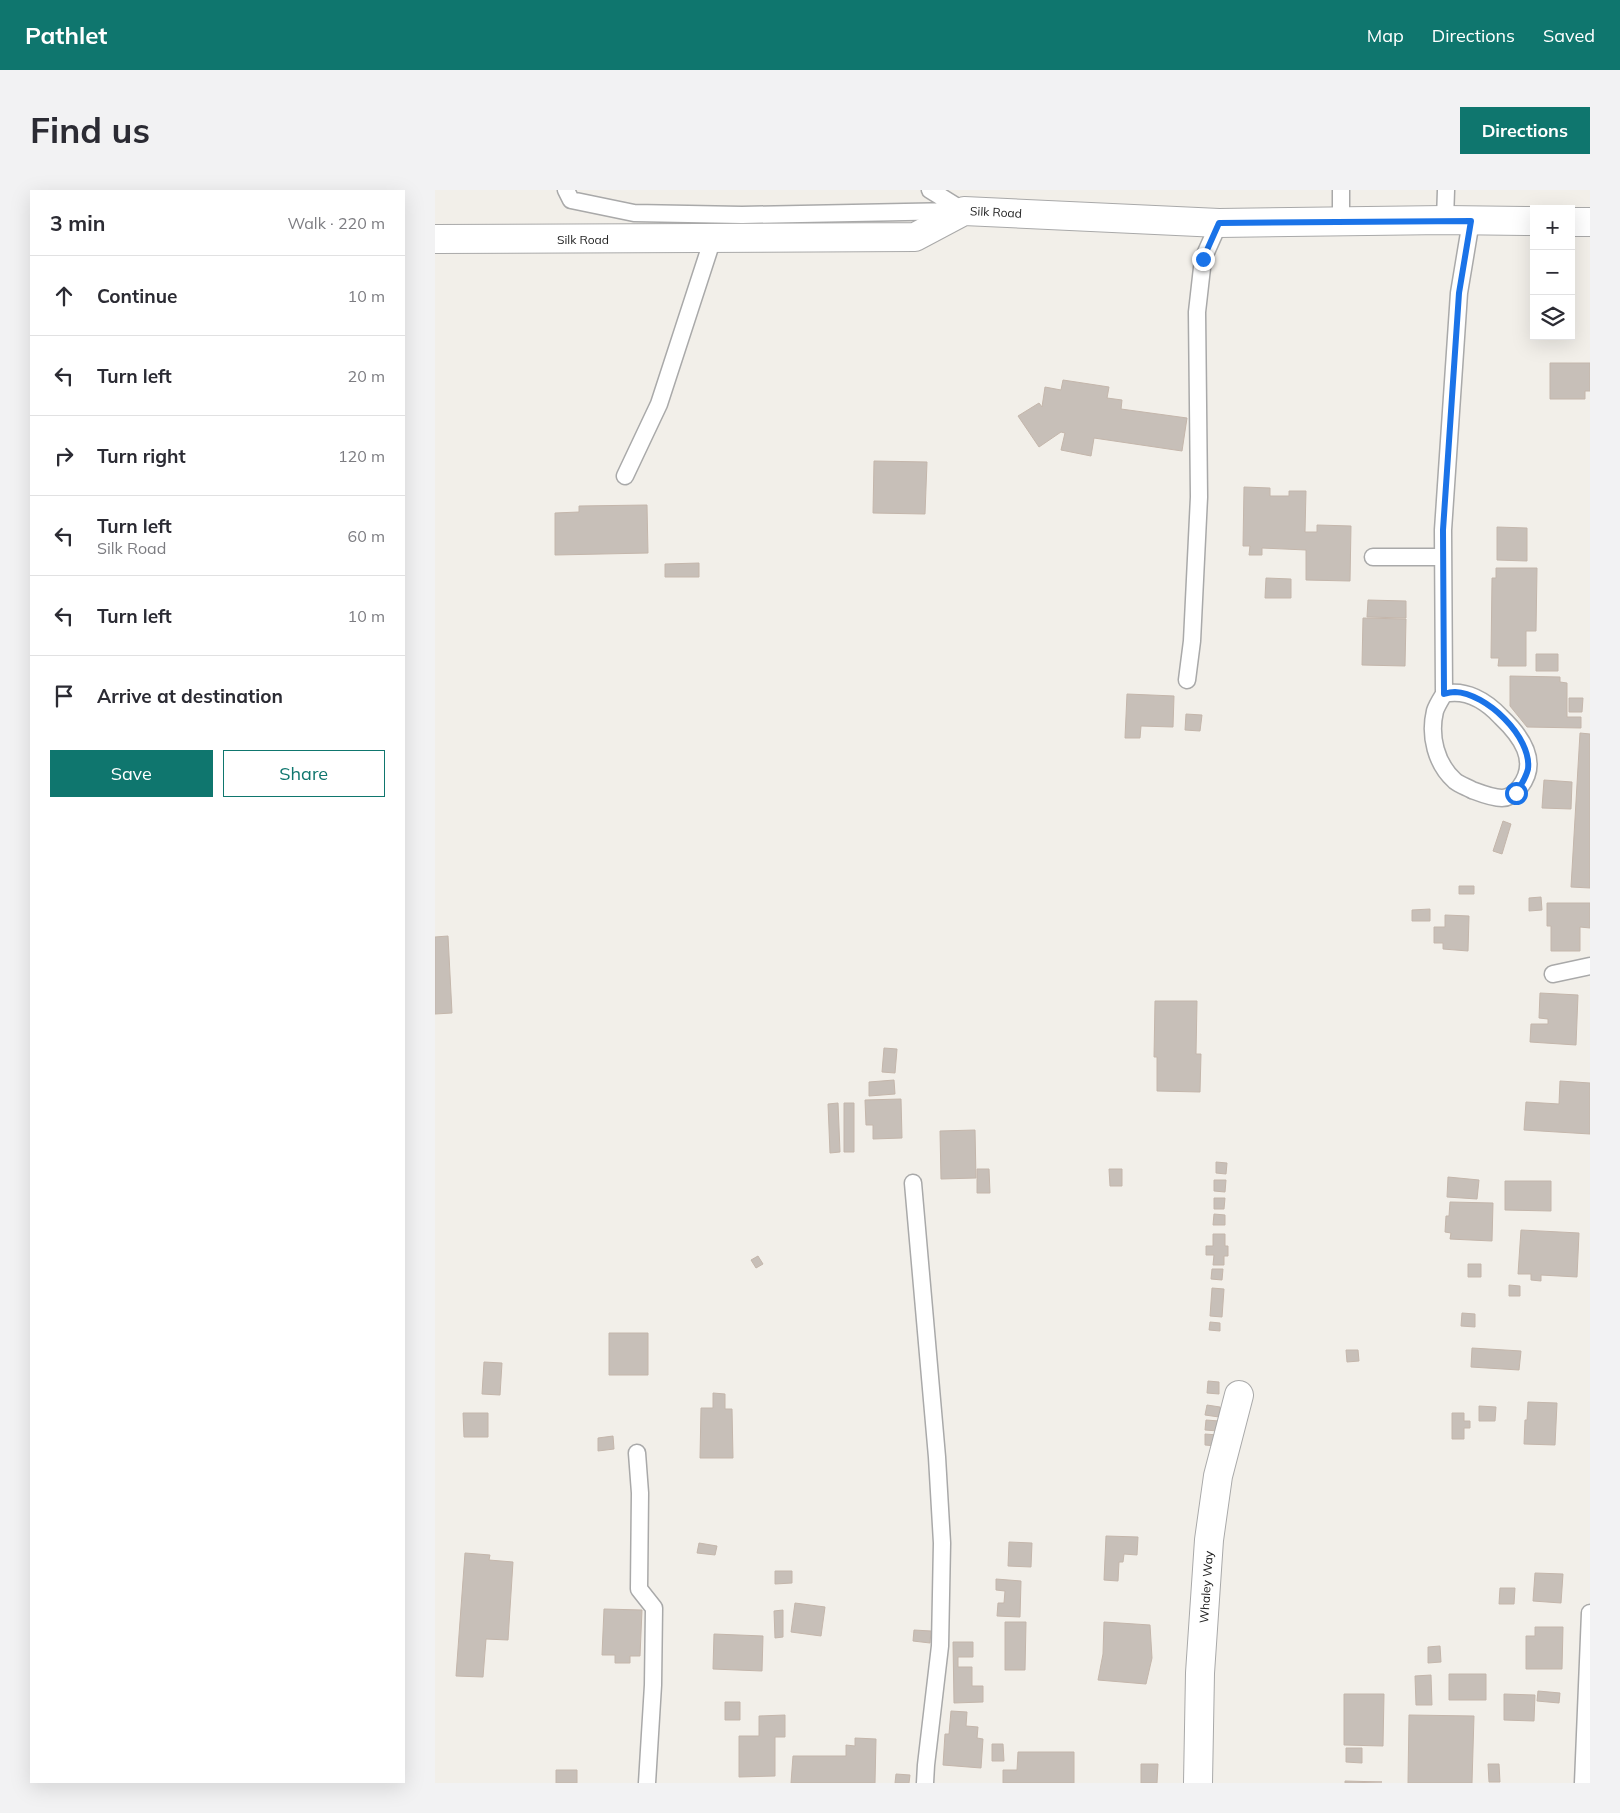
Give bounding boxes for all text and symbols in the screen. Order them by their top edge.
text: Pathlet [25,20,107,50]
text: Map [1367,24,1404,47]
text: Directions [1432,24,1515,47]
text: Saved [1543,24,1595,47]
button: Directions [1460,107,1590,154]
text: Find us [30,108,150,152]
street label: Silk Road [970,203,1022,221]
map controls [1530,205,1575,340]
button: + [1530,205,1575,250]
text: 3 min [50,210,105,236]
text: Walk · 220 m [287,213,385,233]
street label: Silk Road [557,232,609,247]
route end [1192,248,1215,271]
button: − [1530,250,1575,295]
icon: ahead [50,282,78,310]
text: Continue [97,284,177,308]
text: 10 m [348,286,385,306]
button: layers [1530,295,1575,340]
icon: left [50,362,78,390]
text: Turn left [97,364,172,388]
text: 20 m [348,366,385,386]
icon: right [50,442,78,470]
text: Turn right [97,444,186,468]
text: 120 m [338,446,385,466]
text: Turn left [97,514,172,538]
icon: left [50,522,78,550]
text: 60 m [348,526,385,546]
text: Silk Road [97,538,166,558]
icon: left [50,602,78,630]
text: Turn left [97,604,172,628]
text: 10 m [348,606,385,626]
icon: arrive [50,682,78,710]
text: Arrive at destination [97,684,283,708]
button: Save [50,750,213,797]
button: Share [223,750,385,797]
route start [1505,782,1528,805]
street label: Whaley Way [1196,1550,1216,1624]

